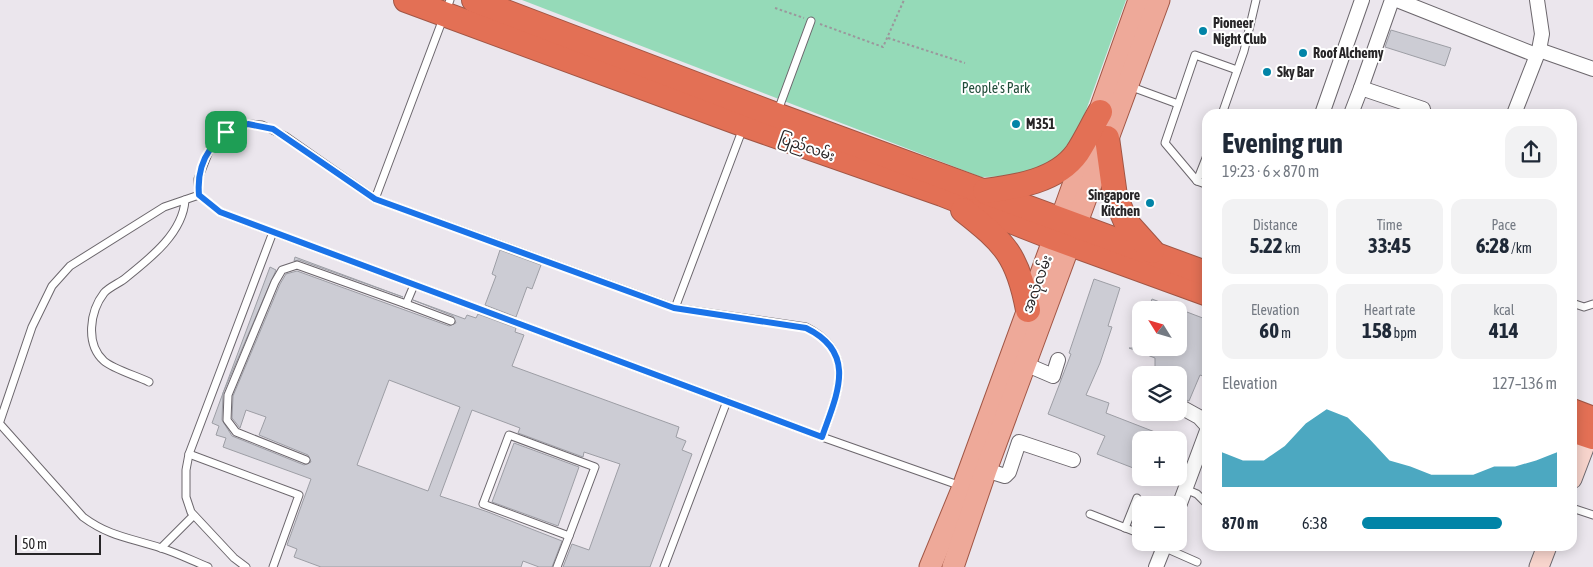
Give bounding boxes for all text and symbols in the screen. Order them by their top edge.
place label: Pioneer Night Club [1213,15,1267,47]
marker: Pioneer Night Club [1197,25,1209,37]
place label: Roof Alchemy [1313,45,1384,61]
marker: Roof Alchemy [1297,47,1309,59]
place label: Sky Bar [1277,64,1315,80]
marker: Sky Bar [1261,66,1273,78]
park label: People's Park [962,80,1030,96]
pin [205,111,247,153]
place label: M351 [1026,116,1056,132]
icon: arrive [212,118,240,146]
marker: M351 [1010,118,1022,130]
button: share [1505,126,1557,178]
text: Evening run [1222,127,1343,159]
street label: ပြည်လမ်း [776,128,838,168]
text: 19:23 · 6 × 870 m [1222,162,1319,180]
place label: Singapore Kitchen [1088,187,1140,219]
marker: Singapore Kitchen [1144,197,1156,209]
text: Distance [1253,217,1298,233]
text: Time [1377,217,1402,233]
text: Pace [1492,217,1516,233]
text: 5.22 [1249,233,1283,257]
text: 33:45 [1368,233,1411,257]
text: 6:28 [1476,233,1509,257]
text: km [1283,240,1301,256]
text: /km [1509,240,1532,256]
street label: အလုံလမ်း [1017,252,1059,317]
north arrow [1132,301,1188,356]
map controls [1132,301,1187,551]
text: Elevation [1251,302,1299,318]
text: Heart rate [1364,302,1415,318]
text: kcal [1493,302,1514,318]
text: 60 [1259,318,1279,342]
text: 158 [1362,318,1392,342]
text: 414 [1489,318,1519,342]
text: m [1279,325,1291,341]
text: bpm [1392,325,1417,341]
button: layers [1132,366,1187,421]
text: Elevation [1222,374,1277,392]
text: 127–136 m [1493,374,1557,392]
button: + [1132,431,1187,486]
button: − [1132,496,1187,551]
text: 870 m [1222,514,1258,532]
text: 6:38 [1302,514,1327,532]
scale bar [15,532,101,555]
text: 50 m [22,536,47,552]

